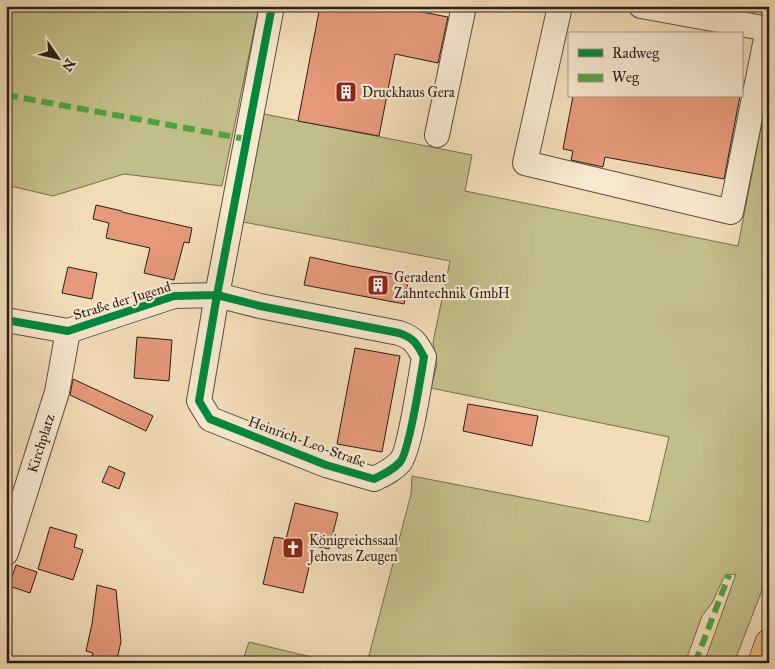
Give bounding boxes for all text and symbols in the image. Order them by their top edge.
north arrow [32,32,82,82]
legend [568,32,742,98]
text: Radweg [612,44,660,62]
text: N [58,55,79,75]
text: Weg [612,68,640,86]
building icon: Druckhaus Gera [334,80,358,104]
place label: Druckhaus Gera [362,84,455,101]
place label: Geradent Zahntechnik GmbH [394,269,510,302]
building icon: Geradent Zahntechnik GmbH [366,273,390,297]
street label: Straße der Jugend [71,278,173,325]
street label: Kirchplatz [23,411,58,475]
street label: Heinrich-Leo-Straße [246,413,368,471]
place label: Königreichssaal Jehovas Zeugen [307,532,398,566]
church icon: Königreichssaal Jehovas Zeugen [281,536,305,560]

